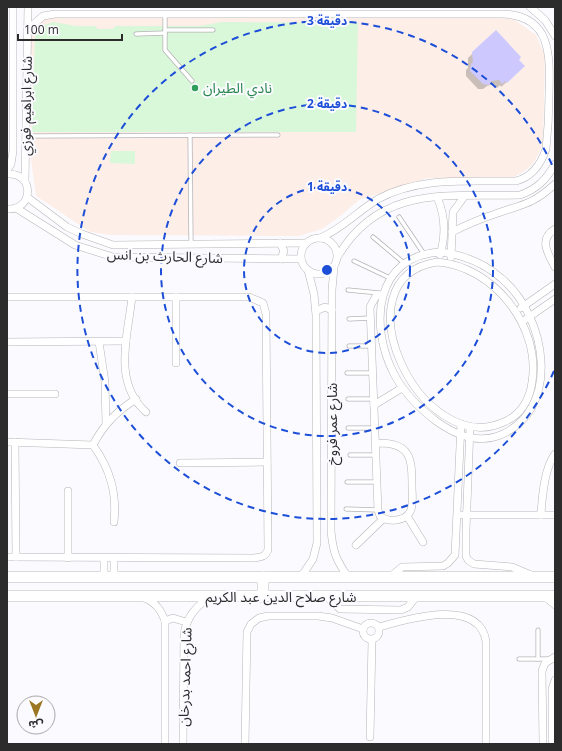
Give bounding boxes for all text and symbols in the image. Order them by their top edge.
text: 3 دقيقة [307,12,347,29]
scale bar [18,16,122,42]
text: 100 m [24,21,59,38]
street label: شارع ابراهيم فوزي [15,56,38,156]
place label: نادي الطيران [203,78,272,99]
marker: نادي الطيران [190,83,200,93]
text: 2 دقيقة [307,95,347,112]
text: 1 دقيقة [307,178,347,195]
street label: شارع الحارث بن انس [107,244,223,269]
centre of rings [320,263,334,277]
street label: شارع عمر فروخ [322,383,343,465]
street label: شارع صلاح الدين عبد الكريم [205,587,357,608]
street label: شارع احمد بدرخان [173,627,198,727]
north arrow [16,695,56,735]
text: ش [28,718,44,733]

